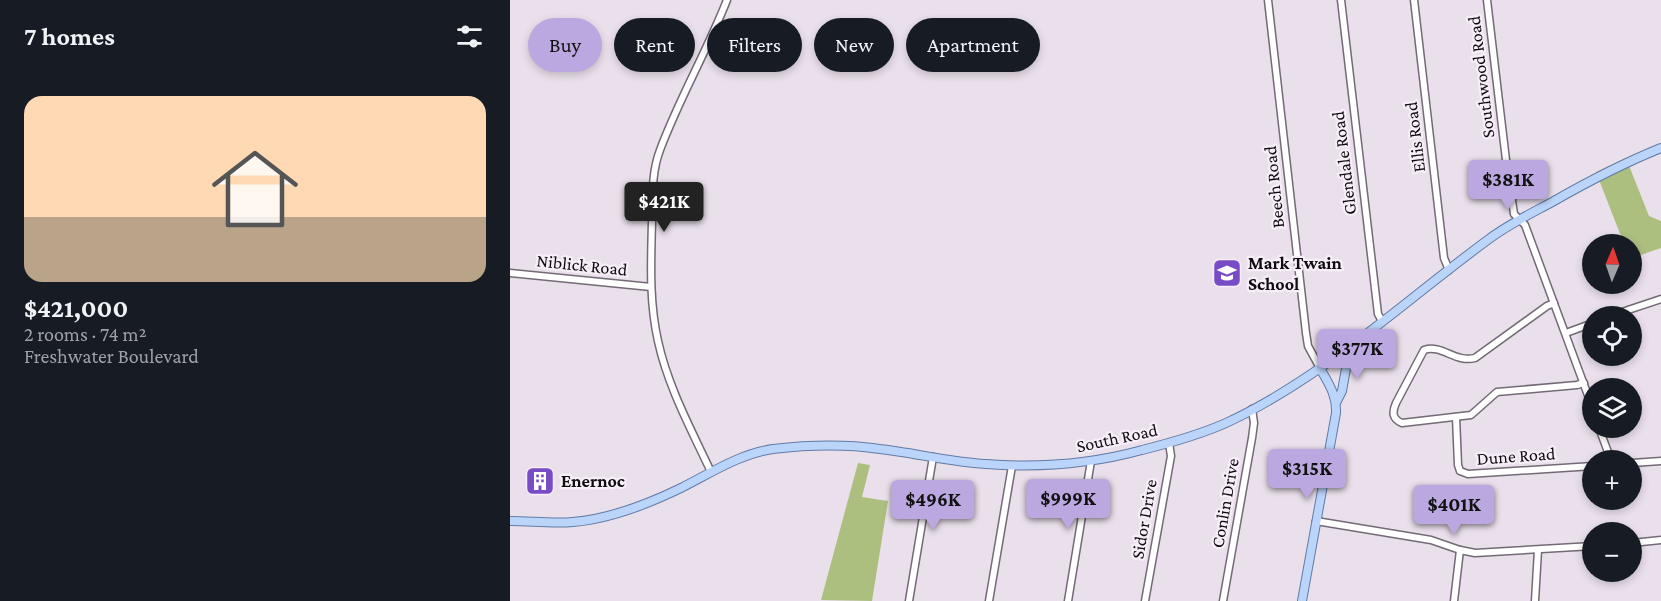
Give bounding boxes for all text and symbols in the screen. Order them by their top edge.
street label: Southwood Road [1464,14,1498,139]
chip: Buy [528,18,602,72]
chip: Rent [614,18,695,72]
chip: Filters [707,18,802,72]
chip: New [814,18,894,72]
chip: Apartment [906,18,1040,72]
icon: filters [453,20,486,53]
text: 7 homes [24,22,115,51]
street label: Ellis Road [1401,100,1429,173]
street label: Glendale Road [1328,110,1360,216]
icon: home [201,135,309,243]
street label: Beech Road [1260,144,1288,229]
pin: $381K [1466,160,1550,211]
text: $381K [1482,168,1534,190]
pin: $421K [622,182,706,233]
text: $421K [638,190,690,212]
north arrow [1582,234,1642,294]
map controls [1582,234,1642,582]
street label: Niblick Road [536,250,629,280]
place label: Mark Twain School [1248,253,1343,294]
school or university icon: Mark Twain School [1211,257,1243,289]
text: $421,000 [24,294,128,323]
button: locate [1582,306,1642,366]
text: 2 rooms · 74 m² [24,323,146,345]
pin: $377K [1315,329,1399,380]
text: $377K [1331,337,1383,359]
text: Freshwater Boulevard [24,345,199,367]
button: layers [1582,378,1642,438]
street label: South Road [1075,420,1160,456]
street label: Dune Road [1476,443,1557,469]
pin: $315K [1265,449,1349,500]
button: + [1582,450,1642,510]
street label: Conlin Drive [1207,456,1243,549]
text: $315K [1282,457,1332,479]
building icon: Enernoc [524,465,556,497]
place label: Enernoc [561,471,625,491]
street label: Sidor Drive [1127,478,1161,560]
pin: $999K [1026,479,1110,530]
pin: $496K [891,480,975,531]
pin: $401K [1412,485,1496,536]
text: $999K [1040,487,1096,509]
text: $496K [905,488,961,510]
text: $401K [1427,493,1481,515]
button: − [1582,522,1642,582]

